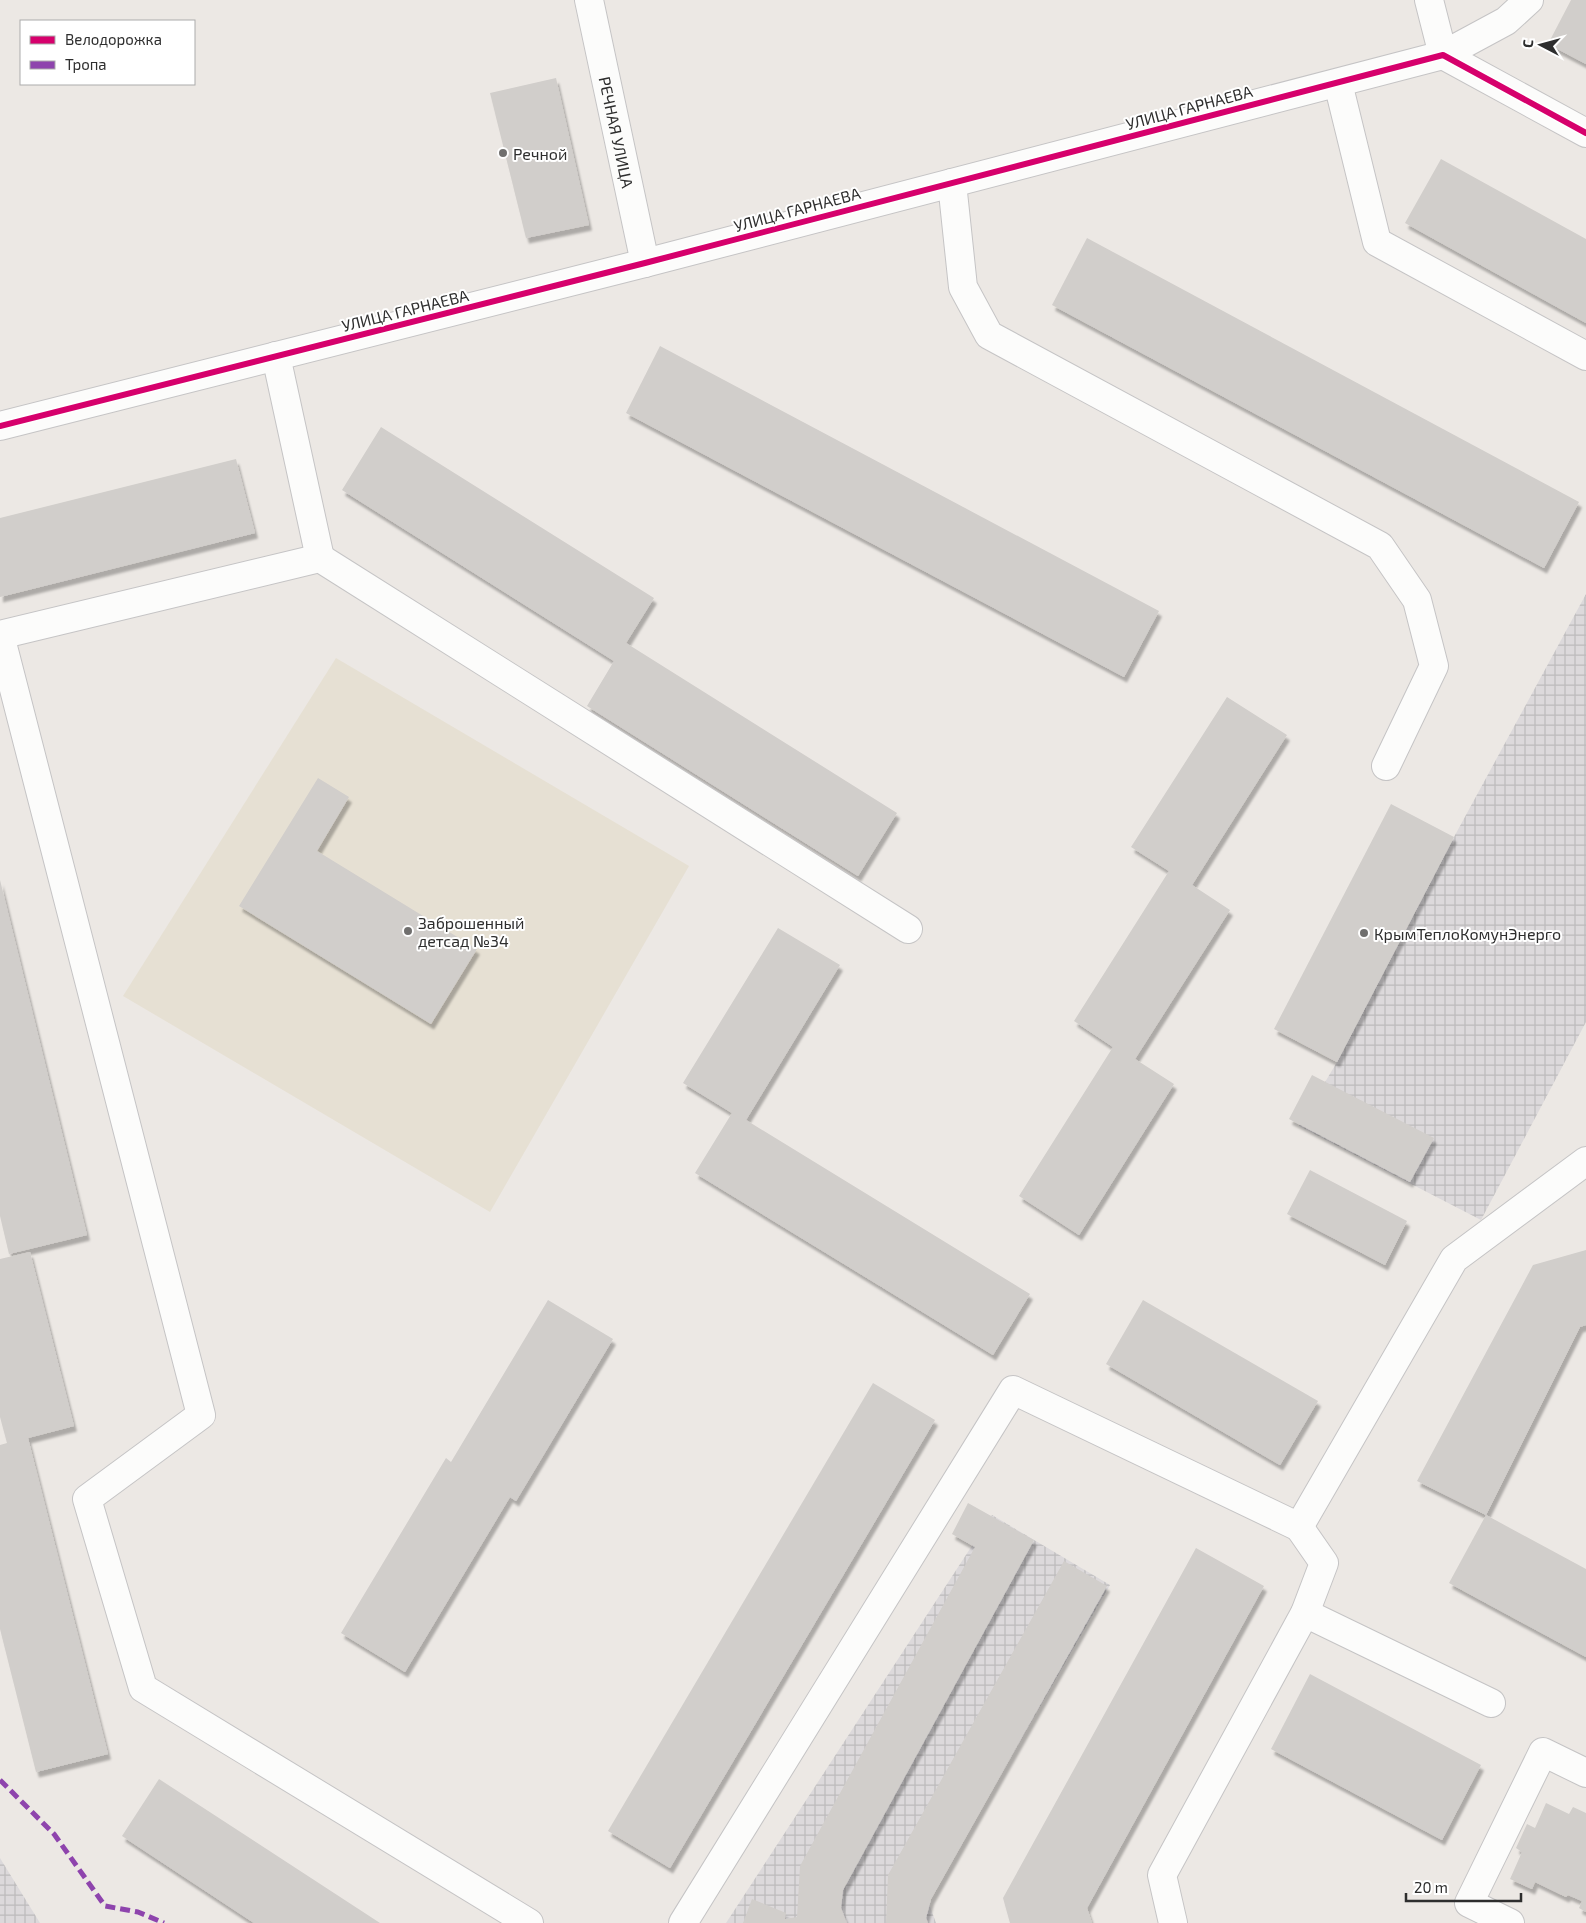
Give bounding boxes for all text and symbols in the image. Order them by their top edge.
legend [20,20,195,85]
north arrow [1516,20,1566,70]
text: Велодорожка [65,30,162,48]
text: С [1519,39,1536,49]
text: Тропа [65,55,107,73]
street label: РЕЧНАЯ УЛИЦА [596,75,638,189]
street label: УЛИЦА ГАРНАЕВА [1124,81,1254,133]
place label: Речной [513,144,567,163]
marker: Речной [497,147,509,159]
street label: УЛИЦА ГАРНАЕВА [732,183,862,235]
street label: УЛИЦА ГАРНАЕВА [340,285,471,335]
place label: Заброшенный детсад №34 [418,913,524,950]
place label: КрымТеплоКомунЭнерго [1374,924,1561,944]
marker: Заброшенный детсад №34 [402,925,414,937]
marker: КрымТеплоКомунЭнерго [1358,927,1370,939]
scale bar [1406,1870,1521,1902]
text: 20 m [1414,1878,1448,1896]

